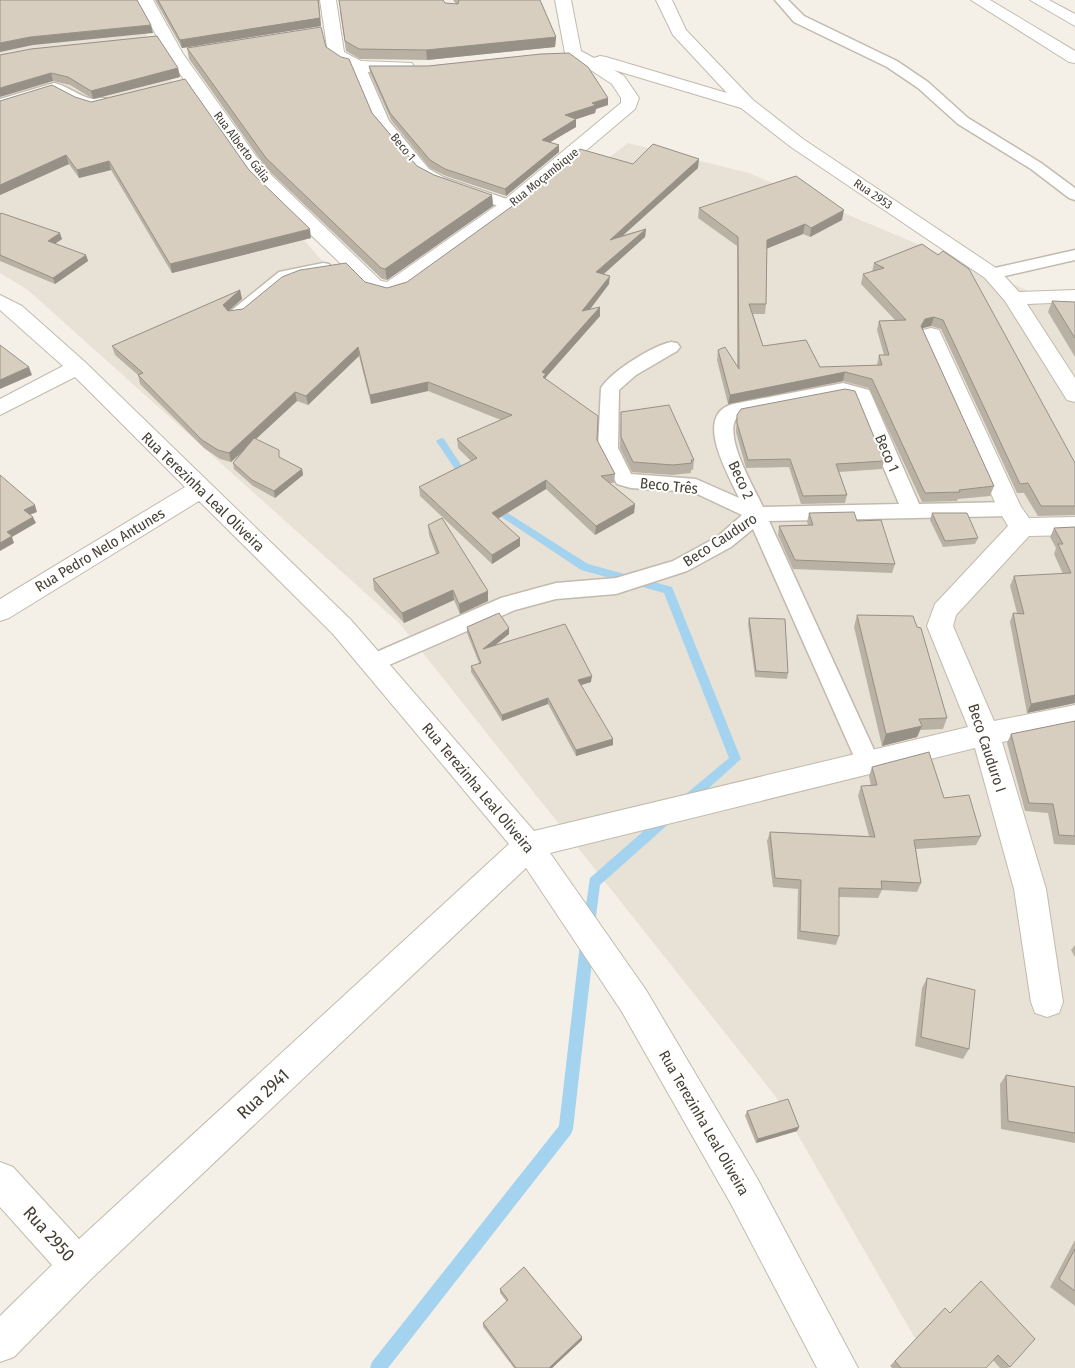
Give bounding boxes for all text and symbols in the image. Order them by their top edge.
street label: Rua Alberto Gália [211,109,273,185]
street label: Beco 1 [388,131,418,163]
street label: Rua Moçambique [507,145,581,209]
street label: Rua 2953 [851,176,895,212]
street label: Rua Terezinha Leal Oliveira [138,428,268,556]
street label: Beco 1 [871,432,903,474]
street label: Beco 2 [724,458,758,502]
street label: Beco Três [639,474,699,498]
street label: Rua Pedro Nelo Antunes [32,504,168,596]
street label: Beco Cauduro [680,509,760,571]
street label: Beco Cauduro I [964,702,1010,794]
street label: Rua Terezinha Leal Oliveira [418,719,538,857]
street label: Rua Terezinha Leal Oliveira [655,1047,753,1199]
street label: Rua 2941 [232,1064,294,1124]
street label: Rua 2950 [19,1202,79,1266]

